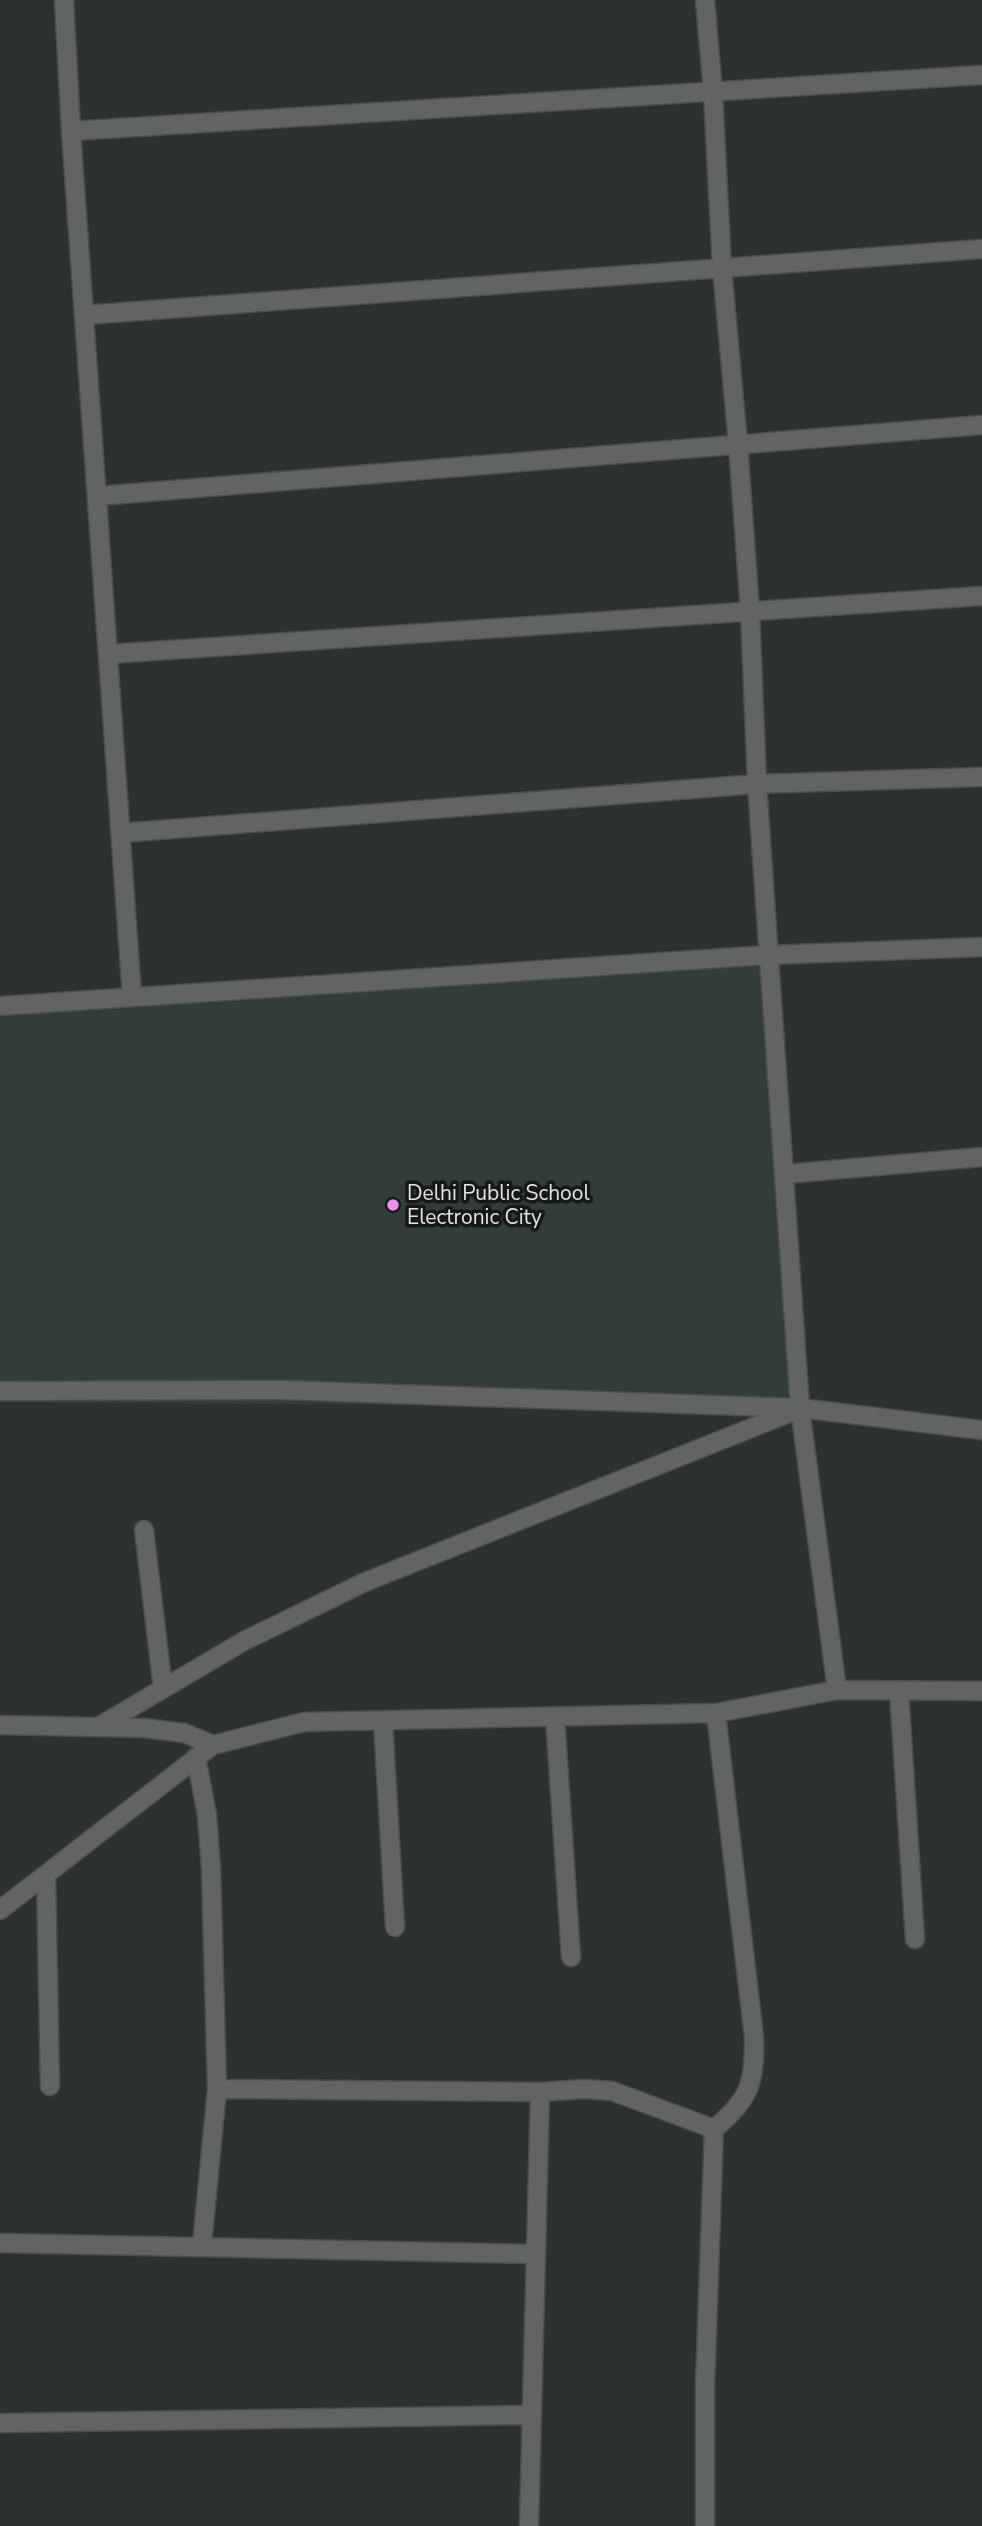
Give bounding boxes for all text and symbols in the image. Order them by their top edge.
place label: Delhi Public School Electronic City [407,1179,590,1231]
marker: Delhi Public School Electronic City [385,1197,401,1213]

